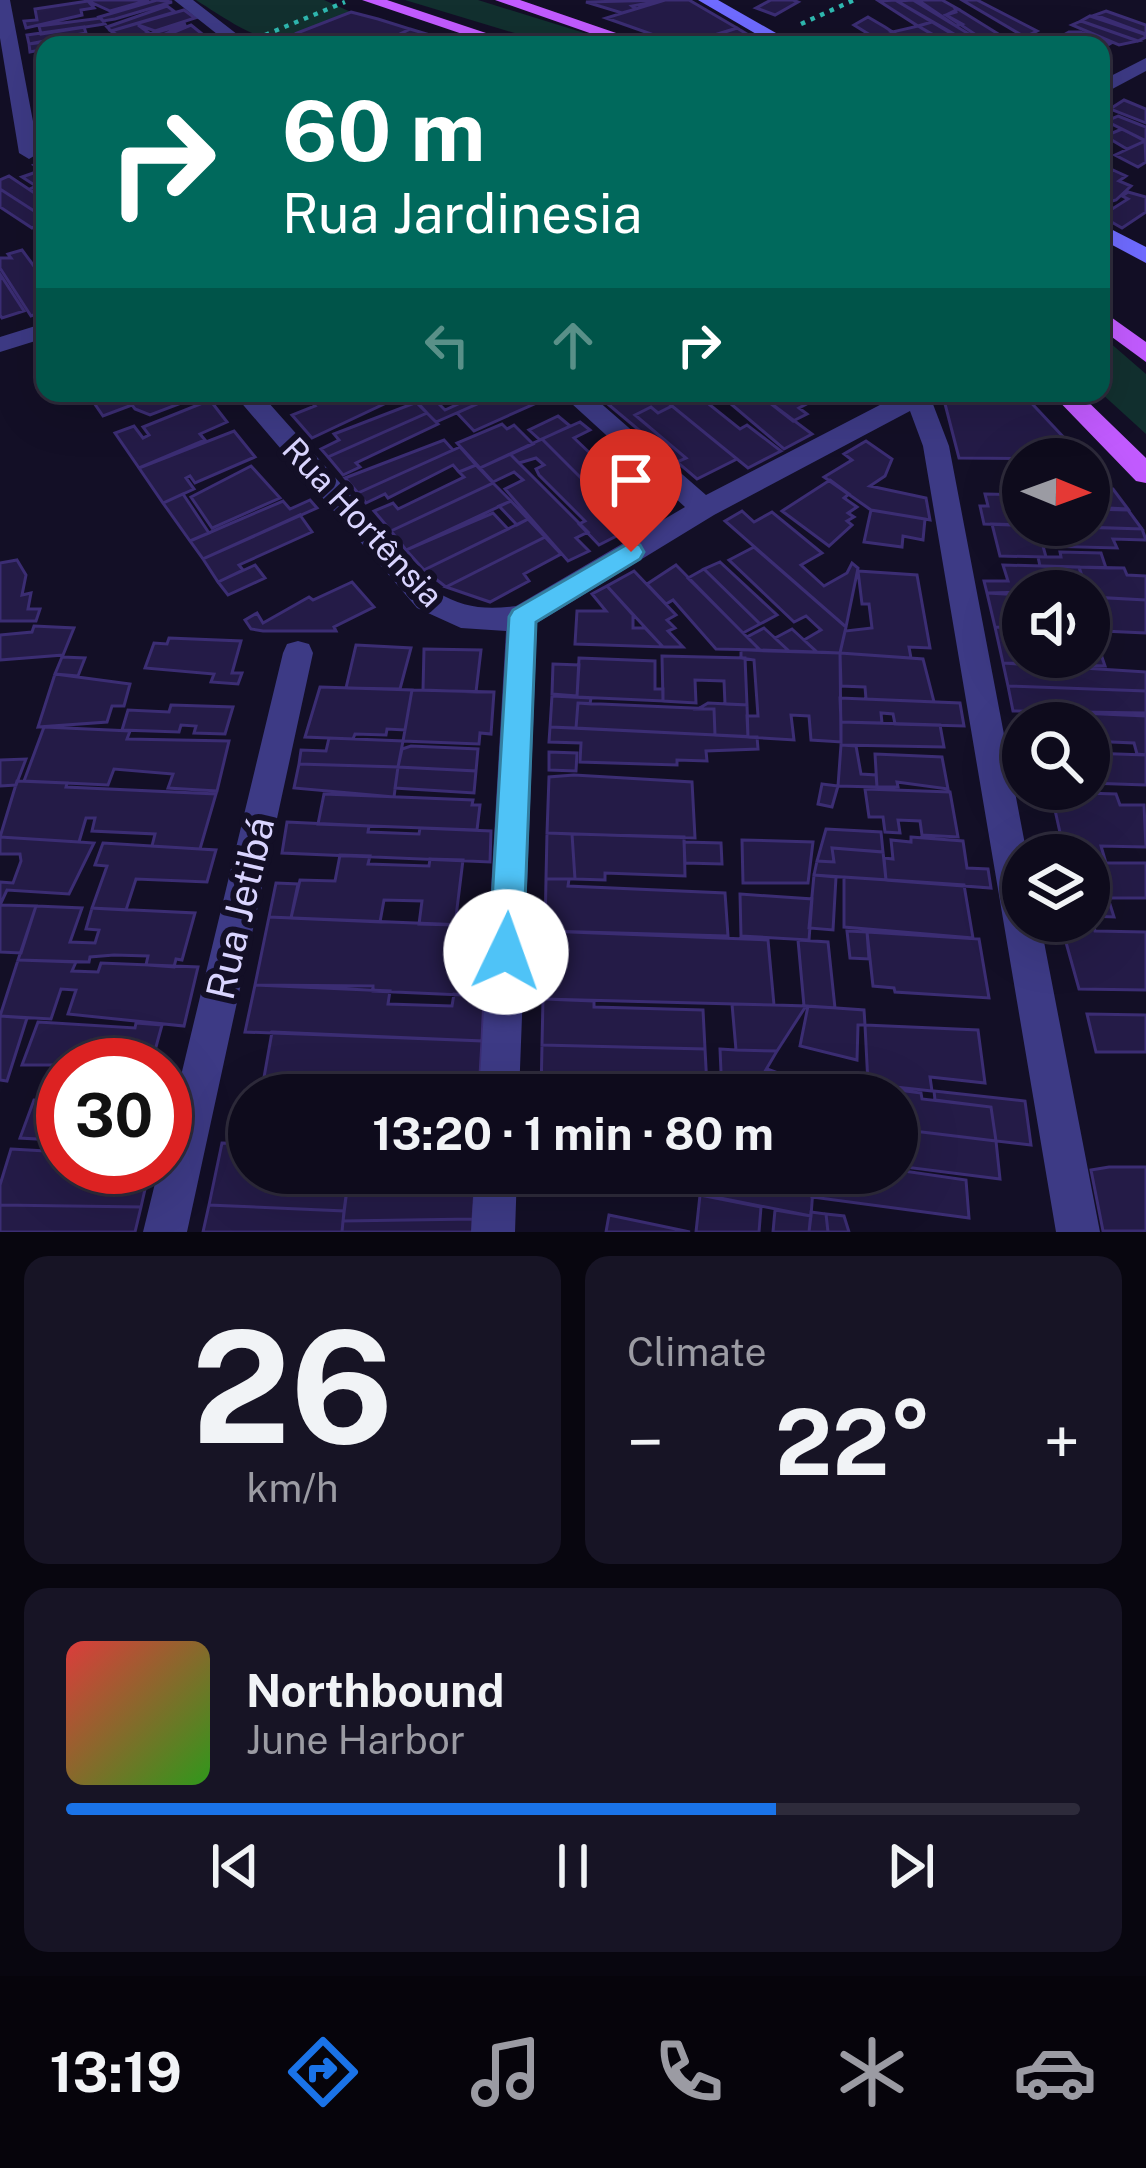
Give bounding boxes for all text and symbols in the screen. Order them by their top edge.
text: 60 m [282,81,486,180]
icon: right [84,84,240,240]
text: Rua Jardinesia [282,182,642,245]
icon: left [414,312,480,378]
icon: ahead [540,312,606,378]
icon: right [666,312,732,378]
pin [580,429,682,552]
street label: Rua Hortênsia [275,430,451,614]
north arrow [1002,438,1110,546]
map controls [1002,438,1110,942]
icon: arrive [598,447,664,513]
button: sound [1002,570,1110,678]
button: search [1002,702,1110,810]
street label: Rua Jetibá [197,812,283,1004]
button: layers [1002,834,1110,942]
position arrow [443,889,569,1015]
speed limit sign: 30 [36,1038,192,1194]
text: 13:20 · 1 min · 80 m [372,1107,774,1160]
text: 26 [191,1295,394,1478]
text: Climate [627,1329,767,1375]
text: 22° [775,1389,932,1495]
text: − [627,1403,664,1481]
text: + [1043,1403,1080,1481]
text: km/h [247,1465,338,1511]
text: Northbound [246,1664,504,1717]
text: June Harbor [246,1717,465,1763]
icon: previous [202,1833,268,1899]
icon: pause [540,1833,606,1899]
icon: next [878,1833,944,1899]
icon: directions [281,2030,365,2114]
icon: music [464,2030,548,2114]
icon: phone [647,2030,731,2114]
icon: climate [830,2030,914,2114]
icon: car [1013,2030,1097,2114]
text: 13:19 [49,2041,182,2104]

